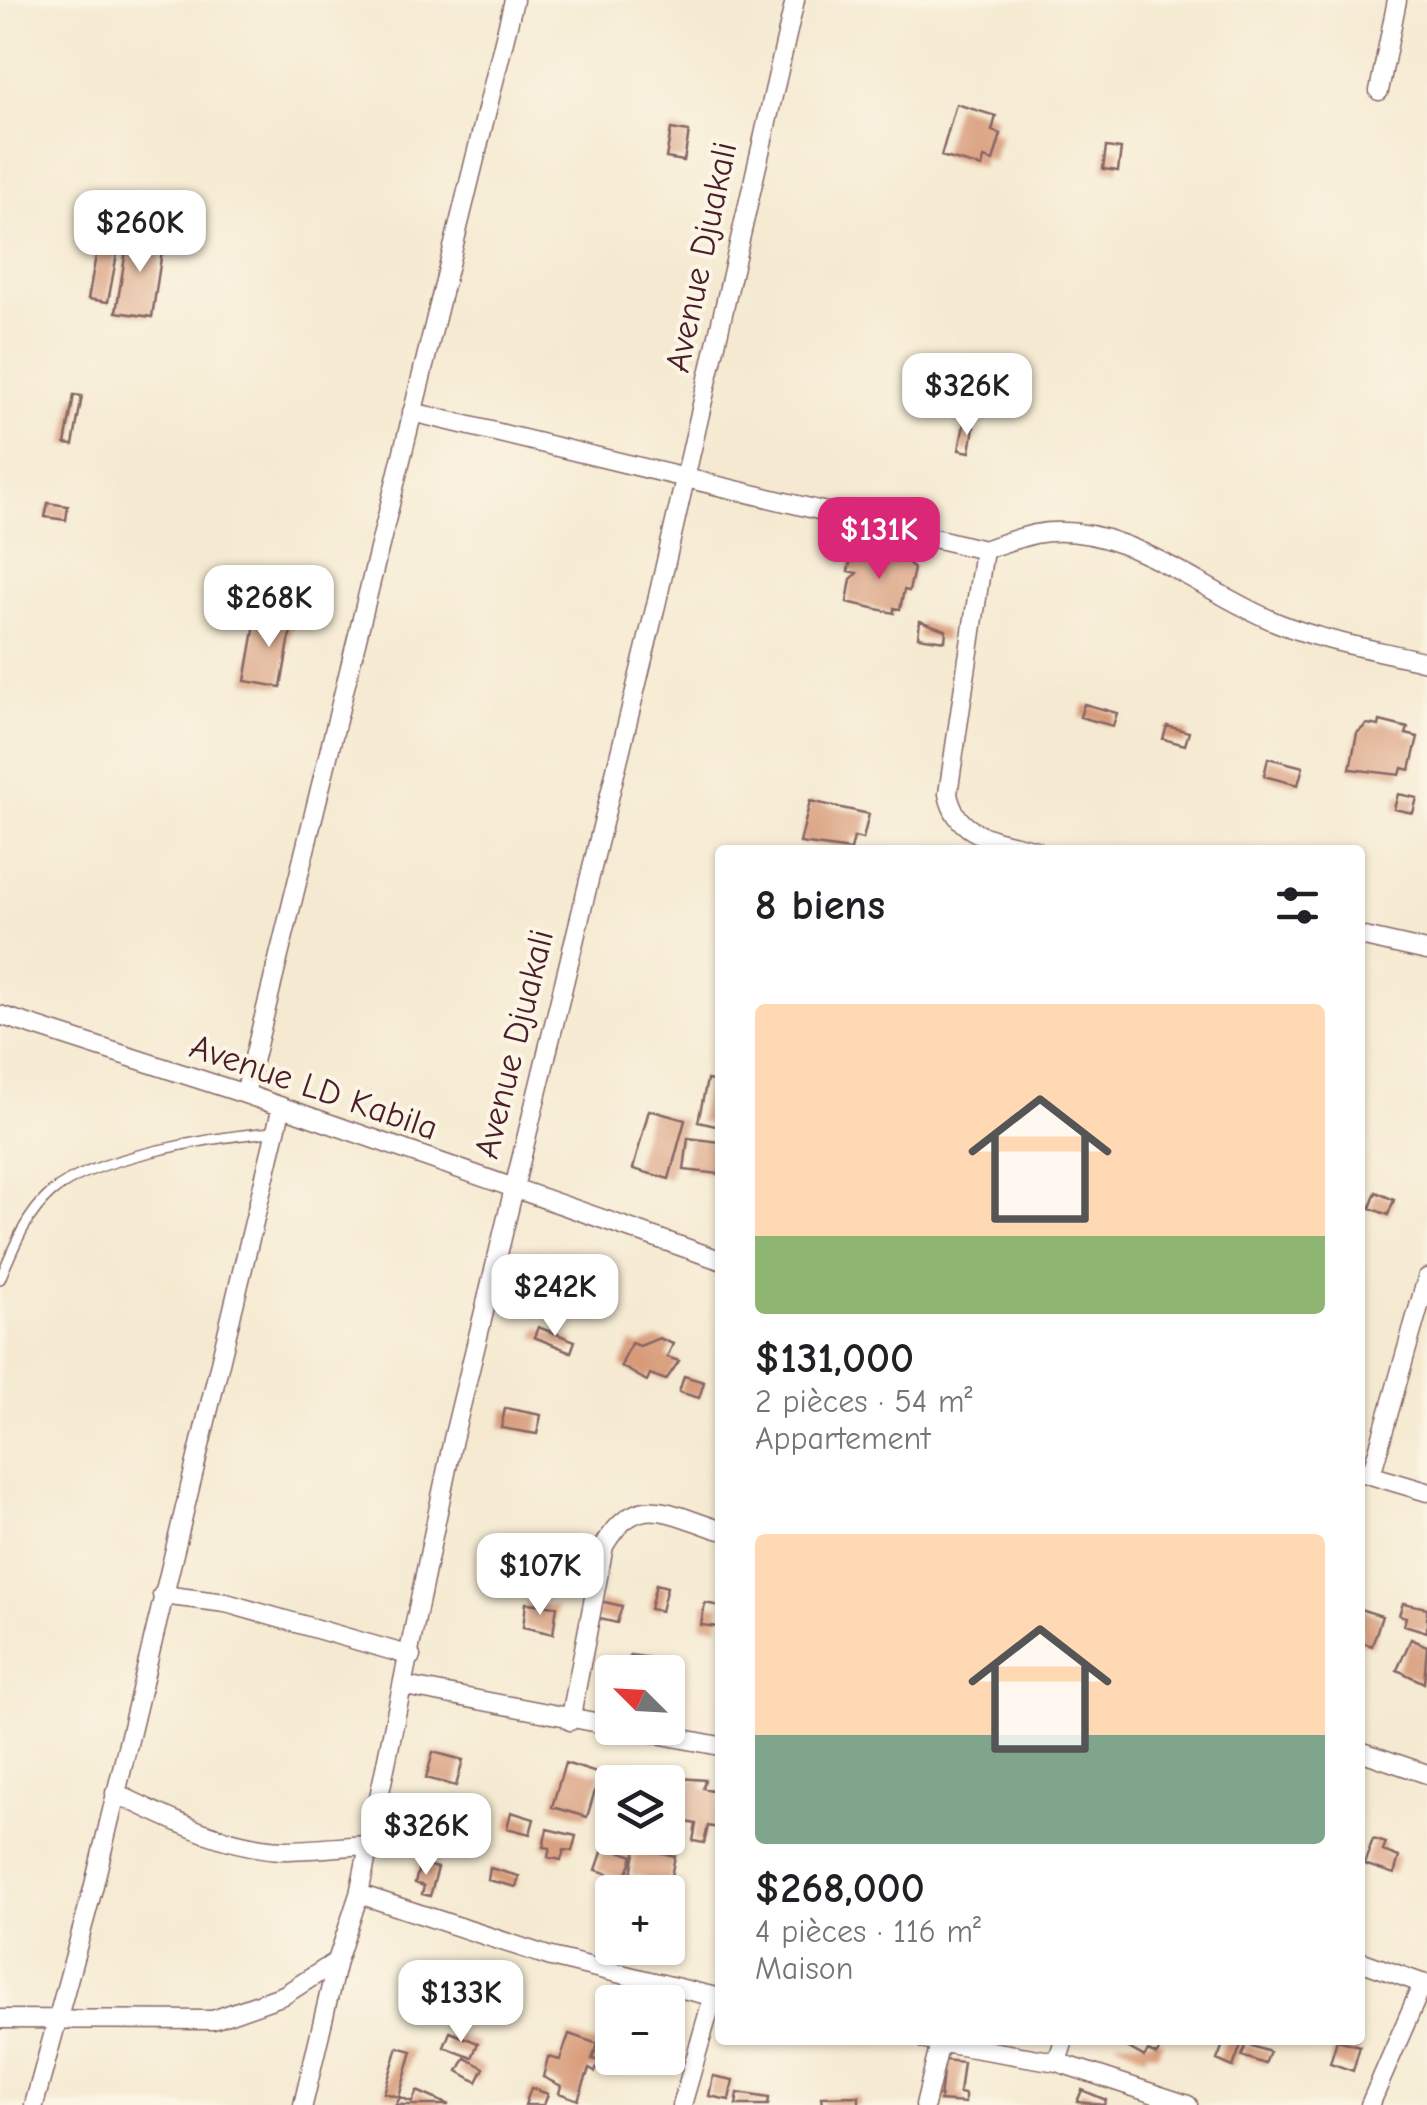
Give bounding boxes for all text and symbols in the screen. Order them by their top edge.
street label: Avenue Djuakali [657,138,745,376]
pin: $260K [70,190,210,275]
text: $260K [96,204,184,241]
pin: $326K [897,353,1037,438]
text: $326K [924,367,1010,404]
pin: $131K [809,497,949,582]
text: $131K [840,511,918,548]
pin: $268K [199,565,339,650]
text: $268K [226,579,312,616]
icon: filters [1270,878,1325,933]
text: 8 biens [755,881,885,930]
street label: Avenue Djuakali [466,925,562,1163]
street label: Avenue LD Kabila [185,1025,443,1149]
icon: home [950,1069,1130,1249]
pin: $242K [485,1254,625,1339]
text: $242K [513,1268,597,1305]
text: $131,000 [755,1334,914,1383]
text: 2 pièces · 54 m² [755,1383,972,1420]
text: Appartement [755,1420,930,1457]
pin: $107K [470,1533,610,1618]
text: $107K [499,1547,581,1584]
icon: home [950,1599,1130,1779]
north arrow [595,1655,685,1745]
map controls [595,1655,685,2075]
button: layers [595,1765,685,1855]
pin: $326K [356,1793,496,1878]
text: $326K [383,1807,469,1844]
text: $268,000 [755,1864,925,1913]
button: + [595,1875,685,1965]
text: 4 pièces · 116 m² [755,1913,981,1950]
text: Maison [755,1950,853,1987]
pin: $133K [391,1960,531,2045]
text: $133K [420,1974,502,2011]
button: − [595,1985,685,2075]

